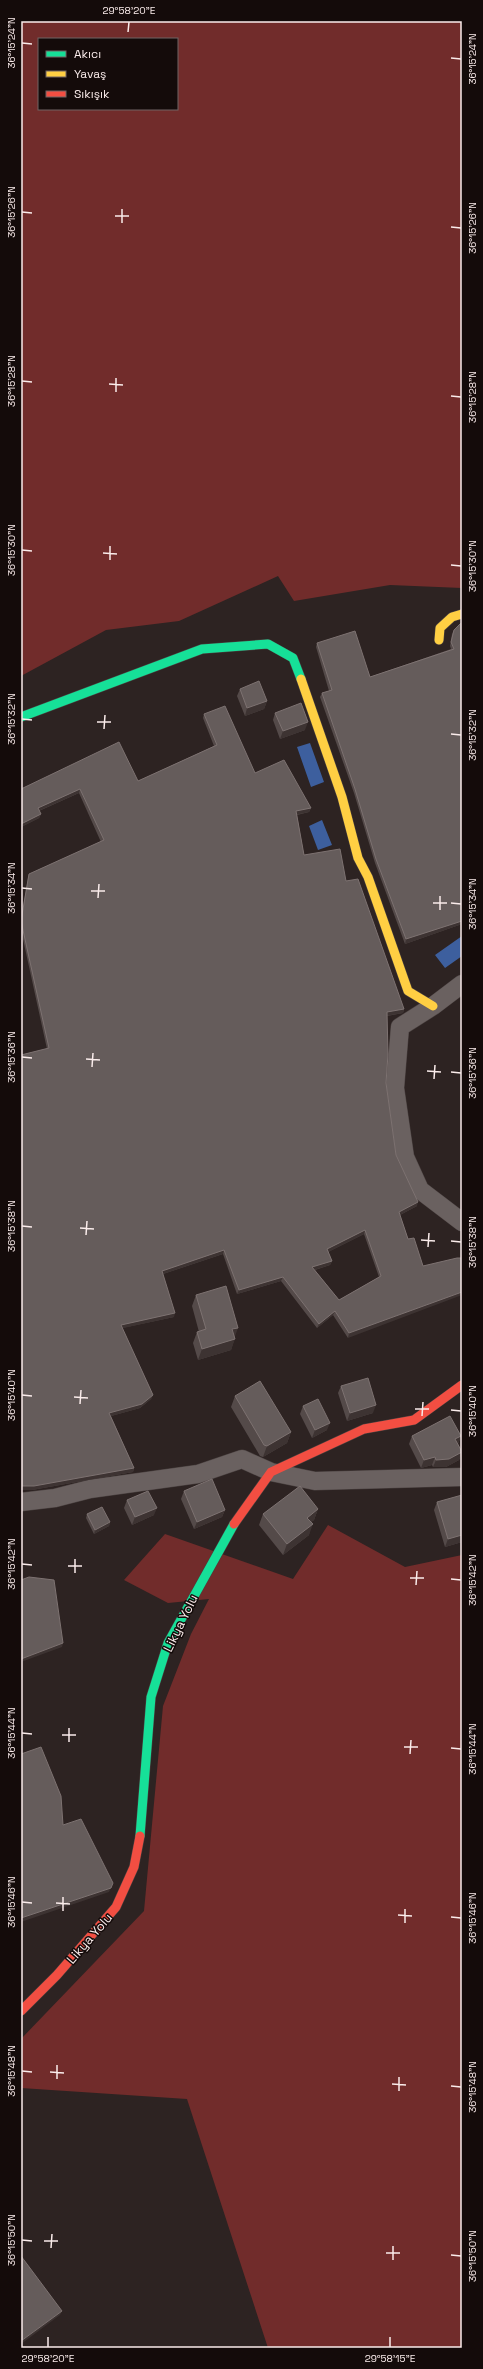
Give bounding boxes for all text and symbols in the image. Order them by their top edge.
text: 29°58'20"E [103,4,156,17]
text: 36°15'24"N [5,17,18,69]
text: 36°15'24"N [466,33,479,85]
legend [38,38,178,110]
text: Akıcı [74,46,101,62]
text: Yavaş [74,66,106,82]
text: Sıkışık [74,86,110,102]
text: 36°15'26"N [5,186,18,238]
text: 36°15'26"N [466,202,479,254]
text: 36°15'28"N [5,355,18,407]
text: 36°15'28"N [466,371,479,423]
text: 36°15'30"N [5,524,18,576]
text: 36°15'30"N [466,540,479,592]
text: 36°15'32"N [5,693,18,745]
text: 36°15'32"N [466,709,479,761]
text: 36°15'34"N [5,862,18,914]
text: 36°15'34"N [466,878,479,930]
text: 36°15'36"N [5,1031,18,1083]
text: 36°15'36"N [466,1047,479,1099]
text: 36°15'38"N [5,1200,18,1252]
text: 36°15'38"N [466,1216,479,1268]
text: 36°15'40"N [5,1369,18,1421]
text: 36°15'40"N [466,1385,479,1437]
text: 36°15'42"N [5,1538,18,1590]
text: 36°15'42"N [466,1554,479,1606]
street label: Likya Yolu [159,1592,202,1655]
text: 36°15'44"N [5,1707,18,1759]
text: 36°15'44"N [466,1723,479,1775]
text: 36°15'46"N [5,1876,18,1928]
text: 36°15'46"N [466,1892,479,1944]
street label: Likya Yolu [63,1909,116,1967]
text: 36°15'48"N [5,2045,18,2097]
text: 36°15'48"N [466,2061,479,2113]
text: 36°15'50"N [5,2214,18,2266]
text: 36°15'50"N [466,2230,479,2282]
text: 29°58'20"E [22,2352,75,2365]
text: 29°58'15"E [365,2352,416,2365]

